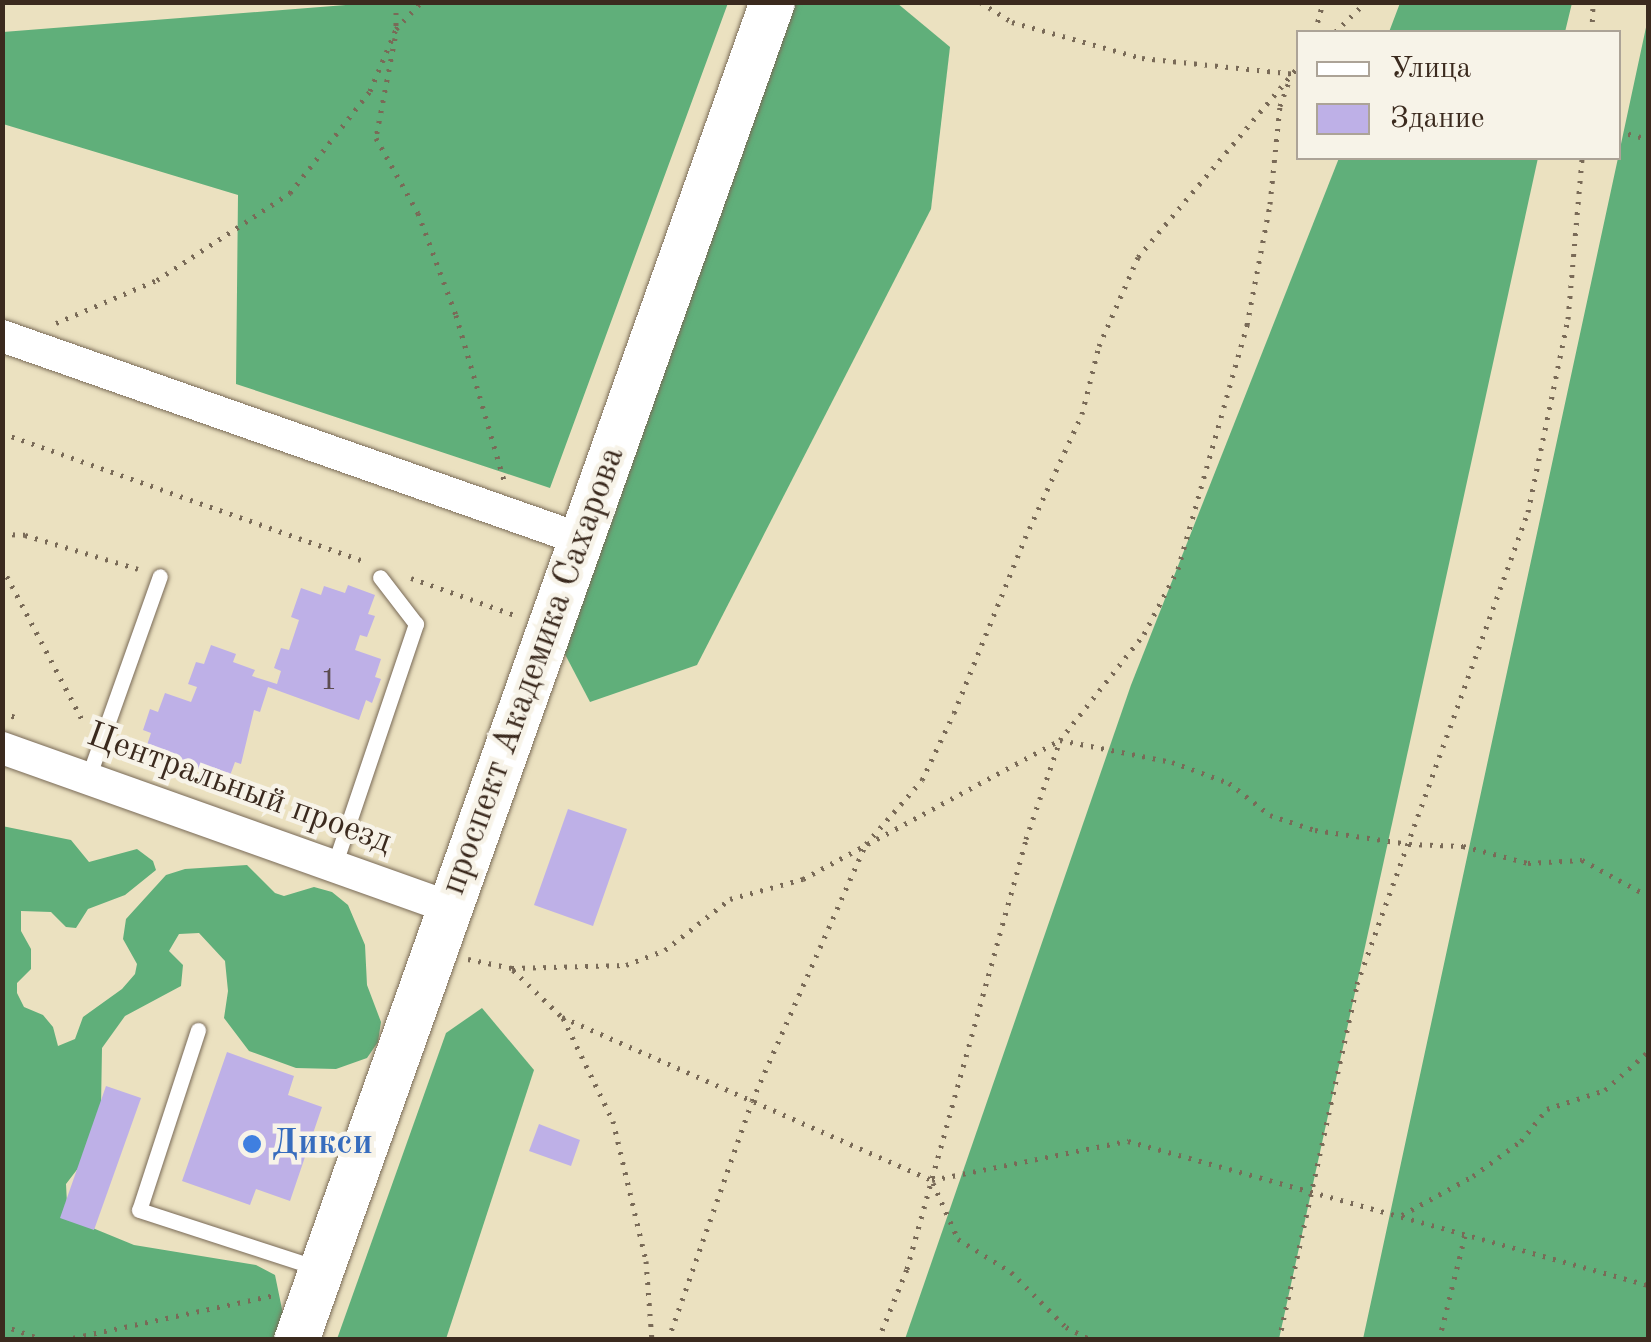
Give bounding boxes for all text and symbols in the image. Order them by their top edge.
legend [1296,30,1621,160]
text: Улица [1390,54,1471,84]
text: Здание [1390,104,1485,134]
street label: проспект Академика Сахарова [433,441,635,901]
house number: 1 [320,663,338,699]
street label: Центральный проезд [81,714,397,864]
place label: Дикси [272,1123,373,1165]
marker: Дикси [241,1133,263,1155]

